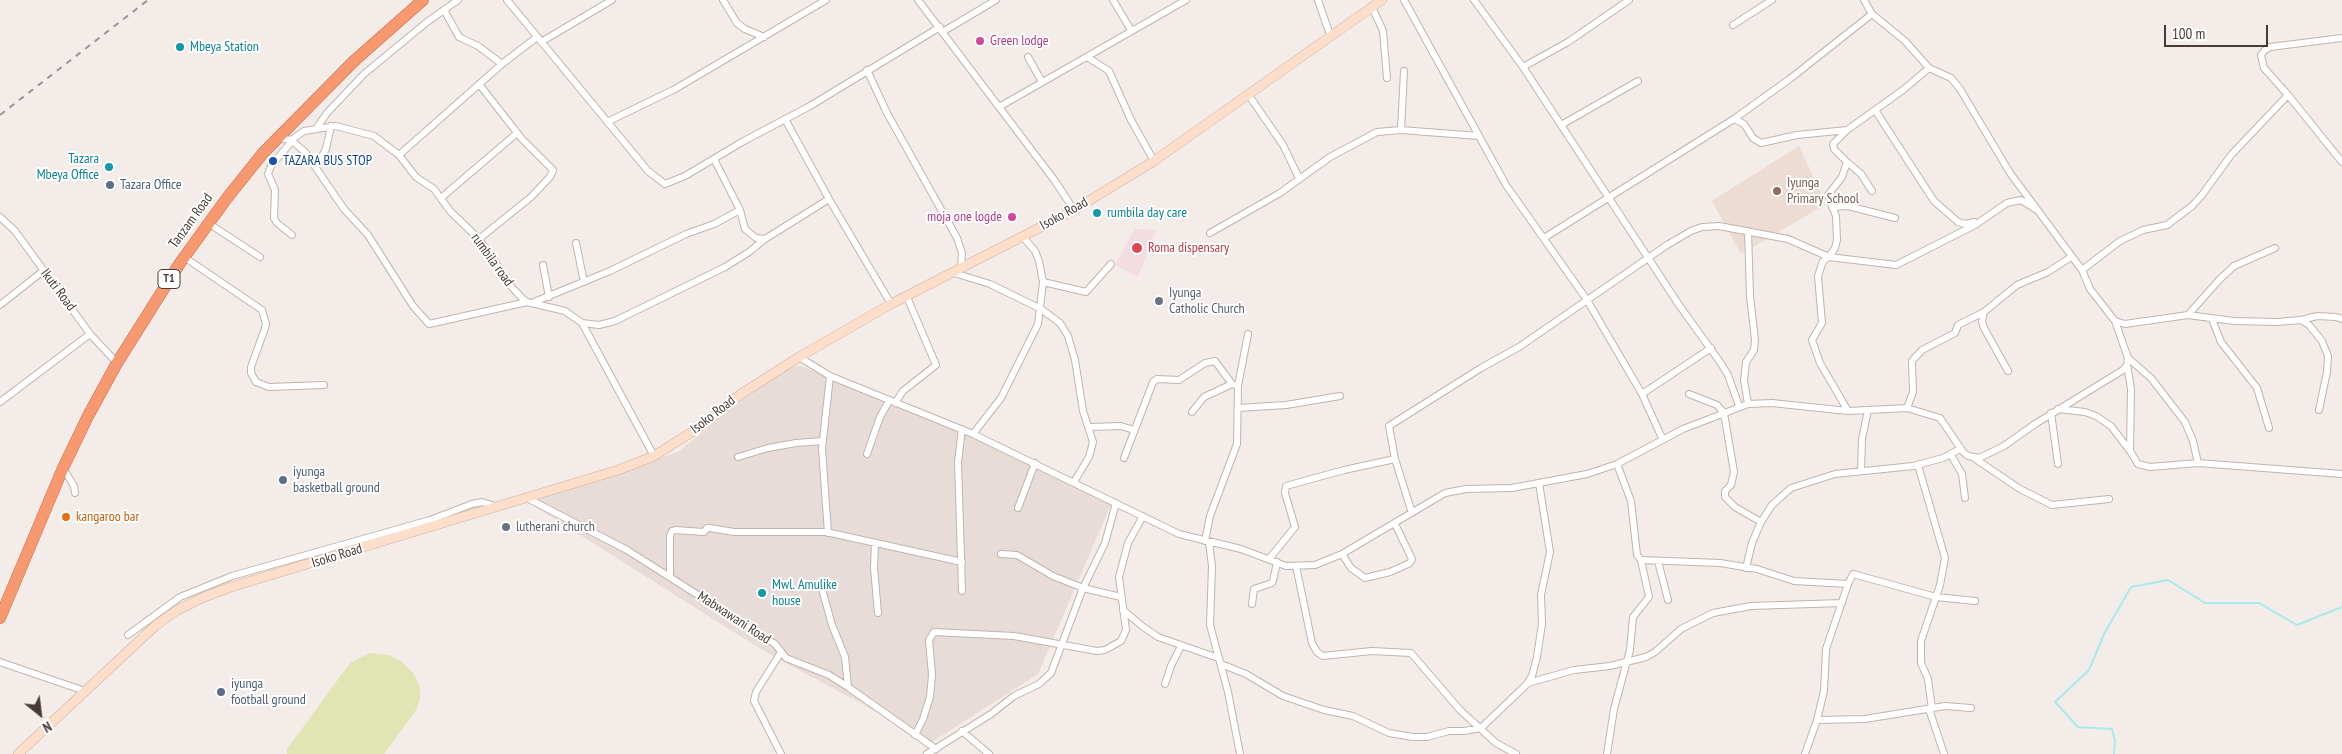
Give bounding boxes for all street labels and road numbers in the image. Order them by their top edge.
street label: Tanzam Road [166,190,216,252]
street label: Isoko Road [1037,194,1091,234]
street label: rumbila road [467,230,517,290]
street label: Ikuti Road [37,266,79,314]
road number: T1 [158,270,180,288]
street label: Isoko Road [687,392,739,438]
street label: Isoko Road [310,540,364,572]
street label: Mabwawani Road [694,588,774,648]

